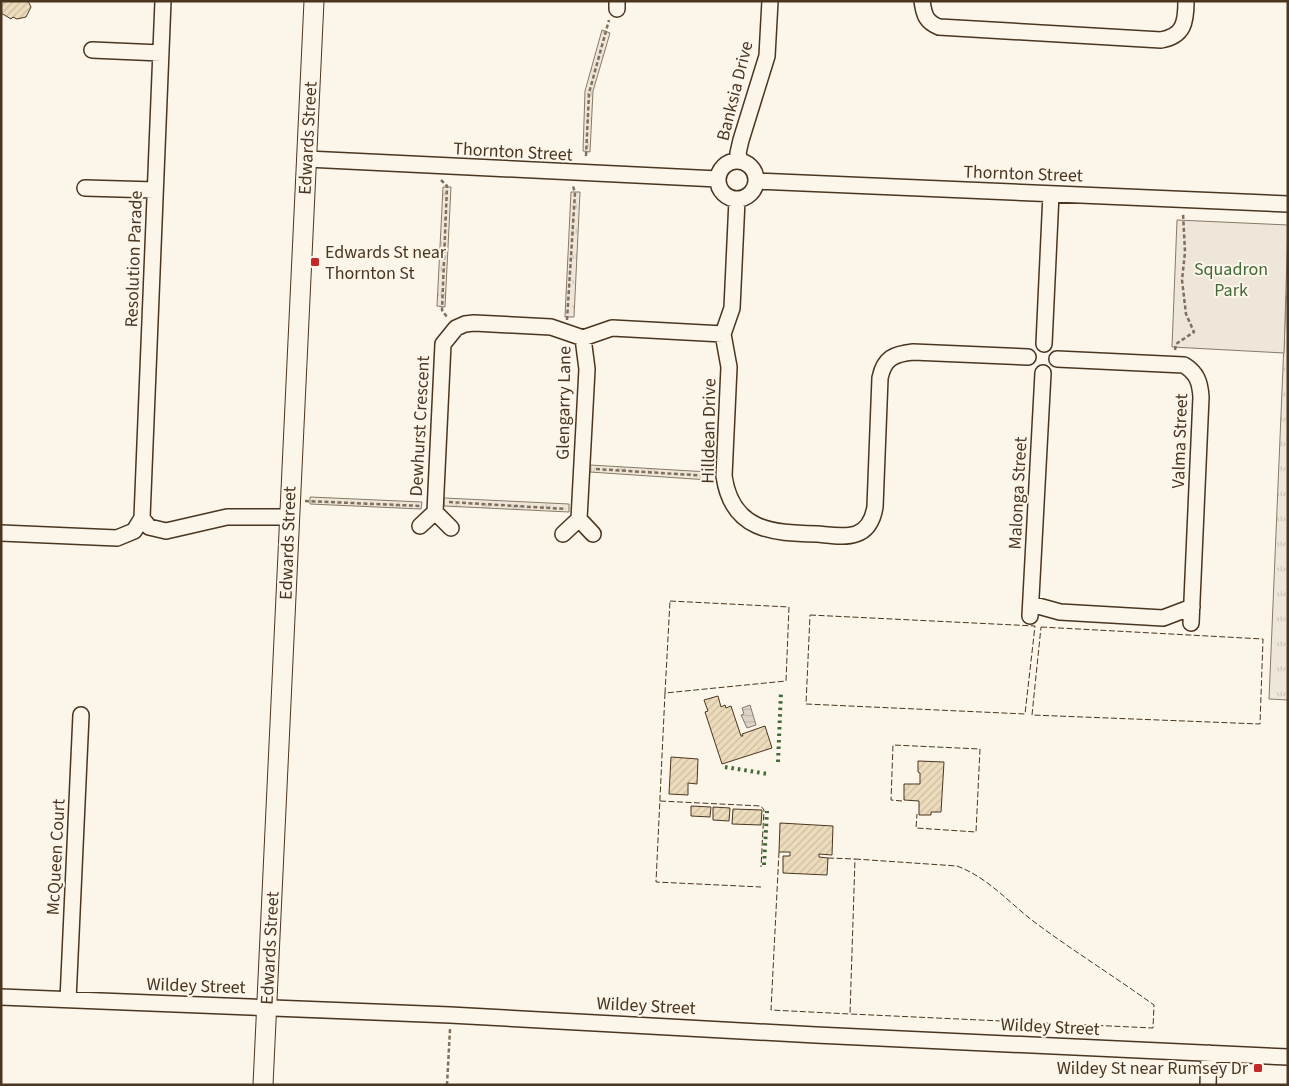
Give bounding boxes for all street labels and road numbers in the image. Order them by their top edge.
street label: Banksia Drive [711,38,759,144]
street label: Edwards Street [293,81,323,195]
street label: Thornton Street [453,136,573,168]
street label: Thornton Street [963,159,1083,189]
street label: Resolution Parade [119,190,149,328]
street label: Glengarry Lane [551,346,577,460]
street label: Dewhurst Crescent [404,355,436,497]
street label: Hilldean Drive [696,378,722,484]
street label: Valma Street [1166,393,1194,489]
street label: Malonga Street [1003,436,1033,550]
street label: Edwards Street [274,486,302,600]
street label: McQueen Court [40,798,72,916]
street label: Edwards Street [255,891,285,1005]
street label: Wildey Street [146,972,246,1000]
street label: Wildey Street [596,991,696,1021]
street label: Wildey Street [1000,1012,1100,1042]

